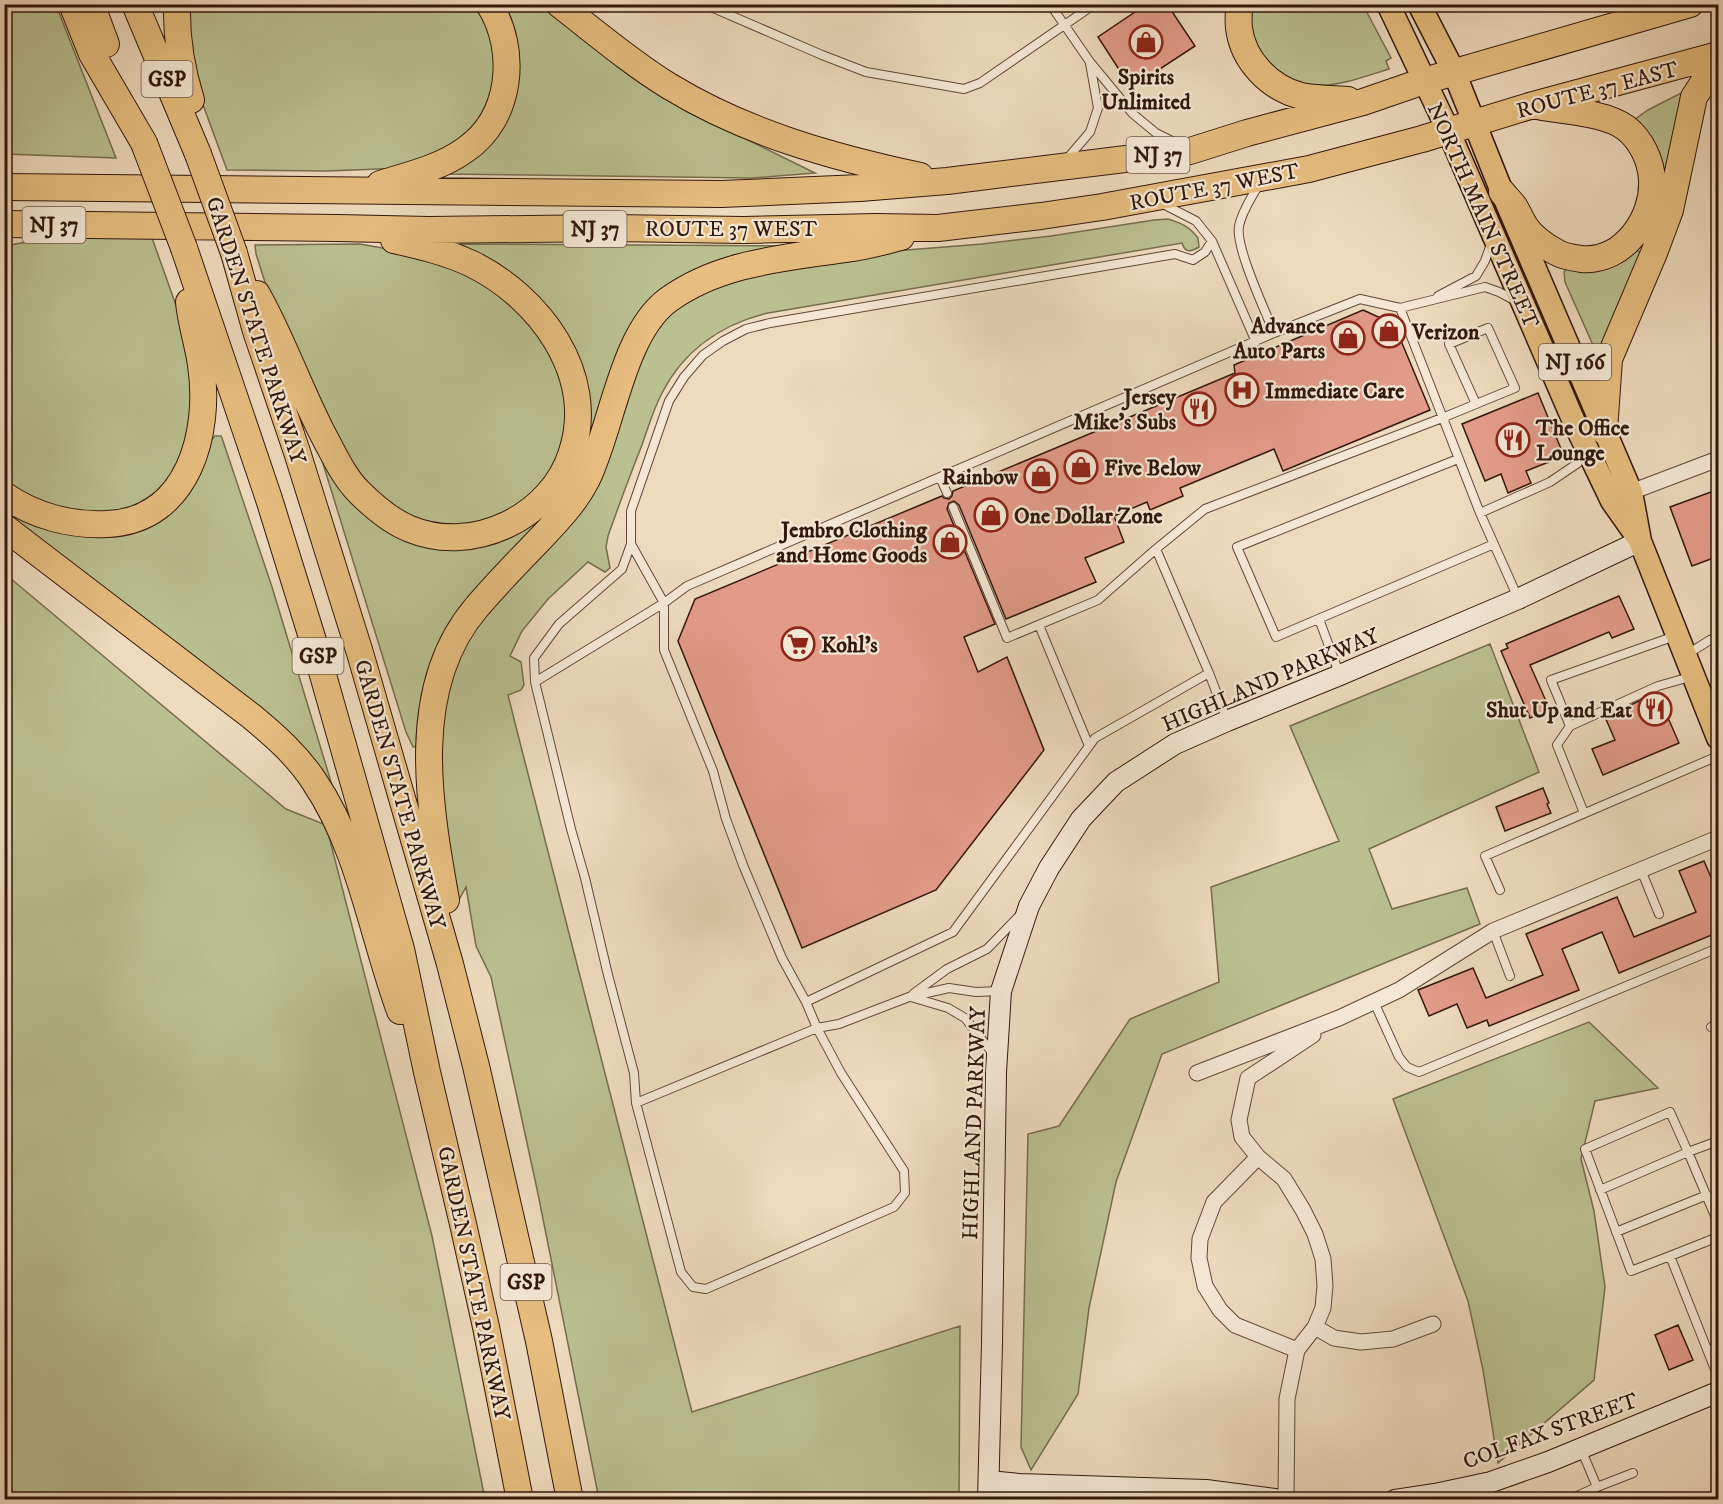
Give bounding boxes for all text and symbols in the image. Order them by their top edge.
shop icon: Spirits Unlimited [1128,24,1164,60]
street label: ROUTE 37 EAST [1514,56,1681,125]
road number: GSP [142,61,192,97]
place label: Spirits Unlimited [1101,64,1192,116]
street label: NORTH MAIN STREET [1421,99,1545,333]
road number: NJ 37 [1126,137,1190,173]
street label: ROUTE 37 WEST [1127,158,1302,217]
street label: GARDEN STATE PARKWAY [200,193,312,469]
road number: NJ 37 [22,207,86,243]
road number: NJ 37 [564,211,626,247]
street label: ROUTE 37 WEST [645,216,817,243]
place label: Advance Auto Parts [1232,313,1326,365]
shop icon: Verizon [1371,313,1407,349]
place label: Verizon [1411,319,1480,346]
shop icon: Advance Auto Parts [1330,320,1366,356]
road number: NJ 166 [1539,344,1611,380]
hospital icon: Immediate Care [1224,372,1260,408]
place label: Immediate Care [1265,378,1404,405]
place label: Jersey Mike's Subs [1073,384,1177,436]
restaurant icon: Jersey Mike's Subs [1181,391,1217,427]
place label: The Office Lounge [1535,415,1629,467]
restaurant icon: The Office Lounge [1495,422,1531,458]
shop icon: Five Below [1063,449,1099,485]
place label: Five Below [1104,455,1202,482]
shop icon: Rainbow [1023,458,1059,494]
place label: Rainbow [942,464,1019,491]
shop icon: One Dollar Zone [973,497,1009,533]
place label: One Dollar Zone [1014,503,1163,530]
place label: Jembro Clothing and Home Goods [776,517,928,569]
shop icon: Jembro Clothing and Home Goods [932,524,968,560]
street label: HIGHLAND PARKWAY [1158,622,1384,738]
supermarket icon: Kohl's [780,626,816,662]
place label: Kohl's [821,632,878,659]
road number: GSP [292,638,344,674]
street label: GARDEN STATE PARKWAY [348,656,451,934]
restaurant icon: Shut Up and Eat [1637,691,1673,727]
place label: Shut Up and Eat [1486,697,1632,724]
street label: HIGHLAND PARKWAY [957,1005,992,1240]
street label: GARDEN STATE PARKWAY [431,1144,516,1424]
road number: GSP [500,1264,552,1300]
street label: COLFAX STREET [1459,1387,1642,1476]

